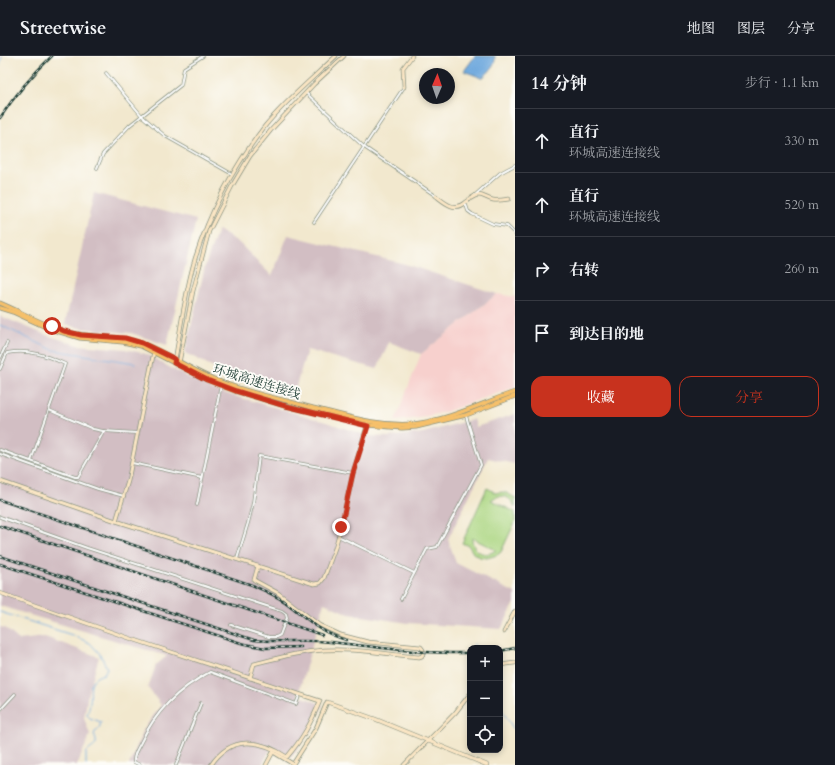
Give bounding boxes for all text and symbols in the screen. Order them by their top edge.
text: Streetwise [20,15,107,41]
text: 地图 [687,19,715,38]
text: 图层 [737,19,765,38]
text: 分享 [787,19,815,38]
north arrow [419,68,455,104]
text: 14 分钟 [531,72,587,95]
text: 步行 · 1.1 km [745,74,819,92]
text: 直行 [569,122,599,142]
icon: ahead [531,130,553,152]
text: 330 m [785,132,819,150]
text: 环城高速连接线 [569,144,660,162]
text: 直行 [569,186,599,206]
icon: ahead [531,194,553,216]
text: 520 m [785,196,819,214]
text: 环城高速连接线 [569,208,660,226]
icon: right [531,258,553,280]
text: 右转 [569,260,599,280]
text: 260 m [785,260,819,278]
route start [43,317,61,335]
icon: arrive [531,322,553,344]
text: 到达目的地 [569,324,644,344]
street label: 环城高速连接线 [211,360,303,404]
button: 收藏 [531,376,671,417]
button: 分享 [679,376,819,417]
route end [332,518,350,536]
map controls [467,645,503,753]
button: + [467,645,503,681]
button: − [467,681,503,717]
button: locate [467,717,503,753]

